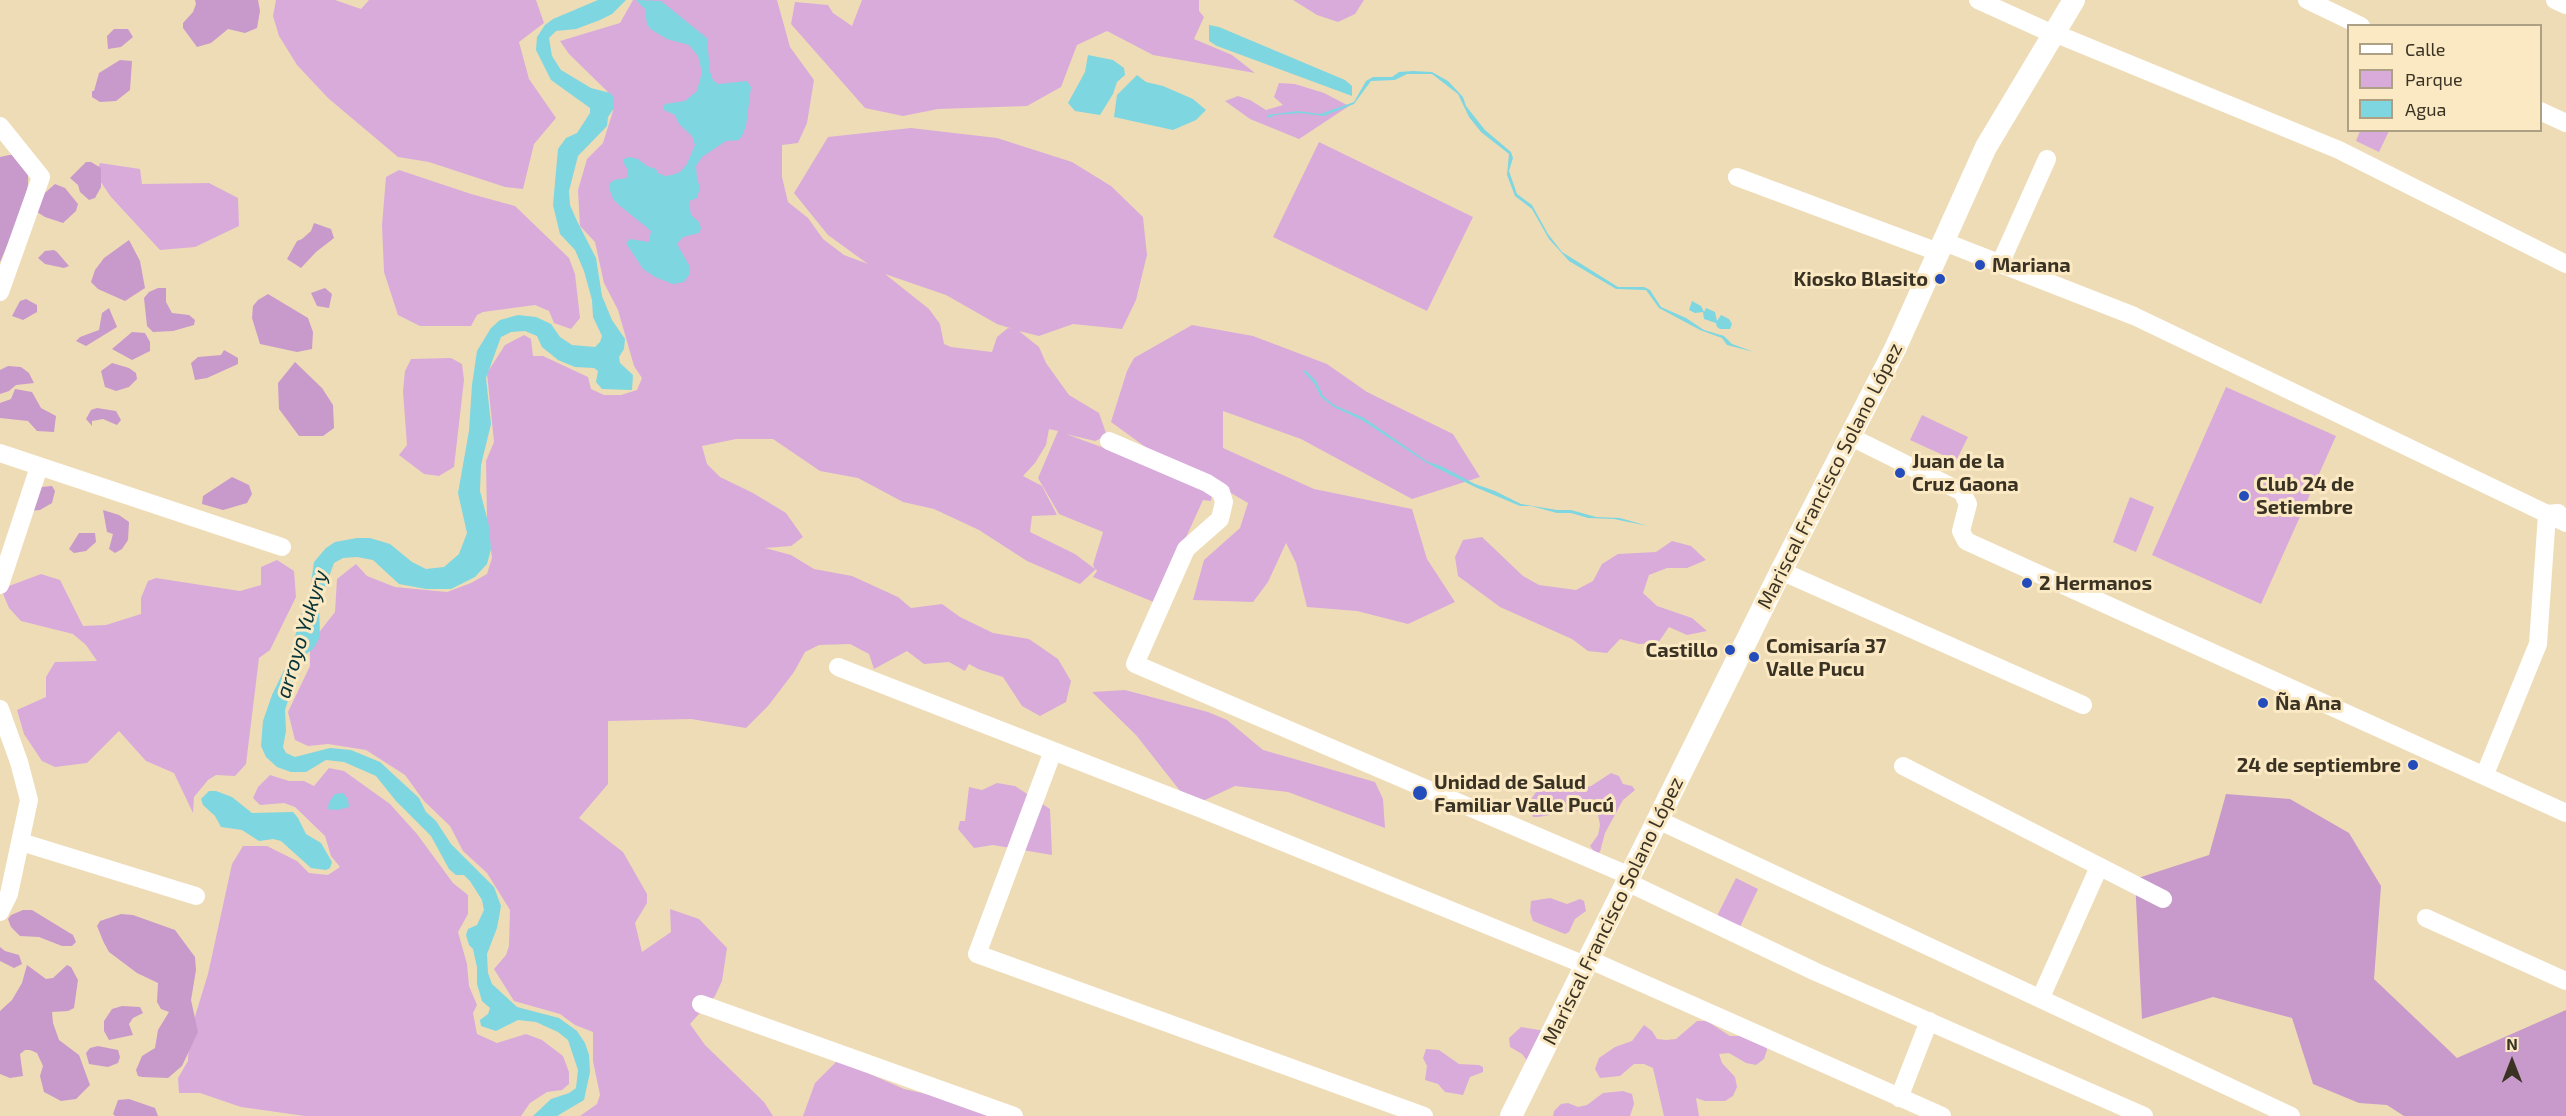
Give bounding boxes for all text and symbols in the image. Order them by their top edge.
legend [2347,24,2542,132]
text: Calle [2405,38,2446,60]
text: Parque [2405,68,2463,90]
text: Agua [2405,98,2446,120]
place label: Mariana [1992,253,2071,277]
marker: Mariana [1973,258,1987,272]
place label: Kiosko Blasito [1794,267,1928,291]
marker: Kiosko Blasito [1933,272,1947,286]
street label: Mariscal Francisco Solano López [1752,339,1908,613]
place label: Juan de la Cruz Gaona [1912,449,2019,496]
marker: Juan de la Cruz Gaona [1893,466,1907,480]
place label: Club 24 de Setiembre [2256,472,2354,519]
marker: Club 24 de Setiembre [2237,489,2251,503]
water label: arroyo Yukyry [271,567,333,701]
place label: 2 Hermanos [2039,571,2152,595]
marker: 2 Hermanos [2020,576,2034,590]
place label: Comisaría 37 Valle Pucu [1766,634,1886,681]
place label: Castillo [1646,638,1718,662]
marker: Castillo [1723,643,1737,657]
marker: Comisaría 37 Valle Pucu [1747,650,1761,664]
place label: Ña Ana [2275,691,2342,715]
marker: Ña Ana [2256,696,2270,710]
place label: 24 de septiembre [2237,753,2401,777]
marker: 24 de septiembre [2406,758,2420,772]
place label: Unidad de Salud Familiar Valle Pucú [1434,770,1614,817]
street label: Mariscal Francisco Solano López [1537,773,1689,1049]
marker: Unidad de Salud Familiar Valle Pucú [1411,784,1429,802]
north arrow [2482,1032,2542,1092]
text: N [2506,1034,2518,1053]

